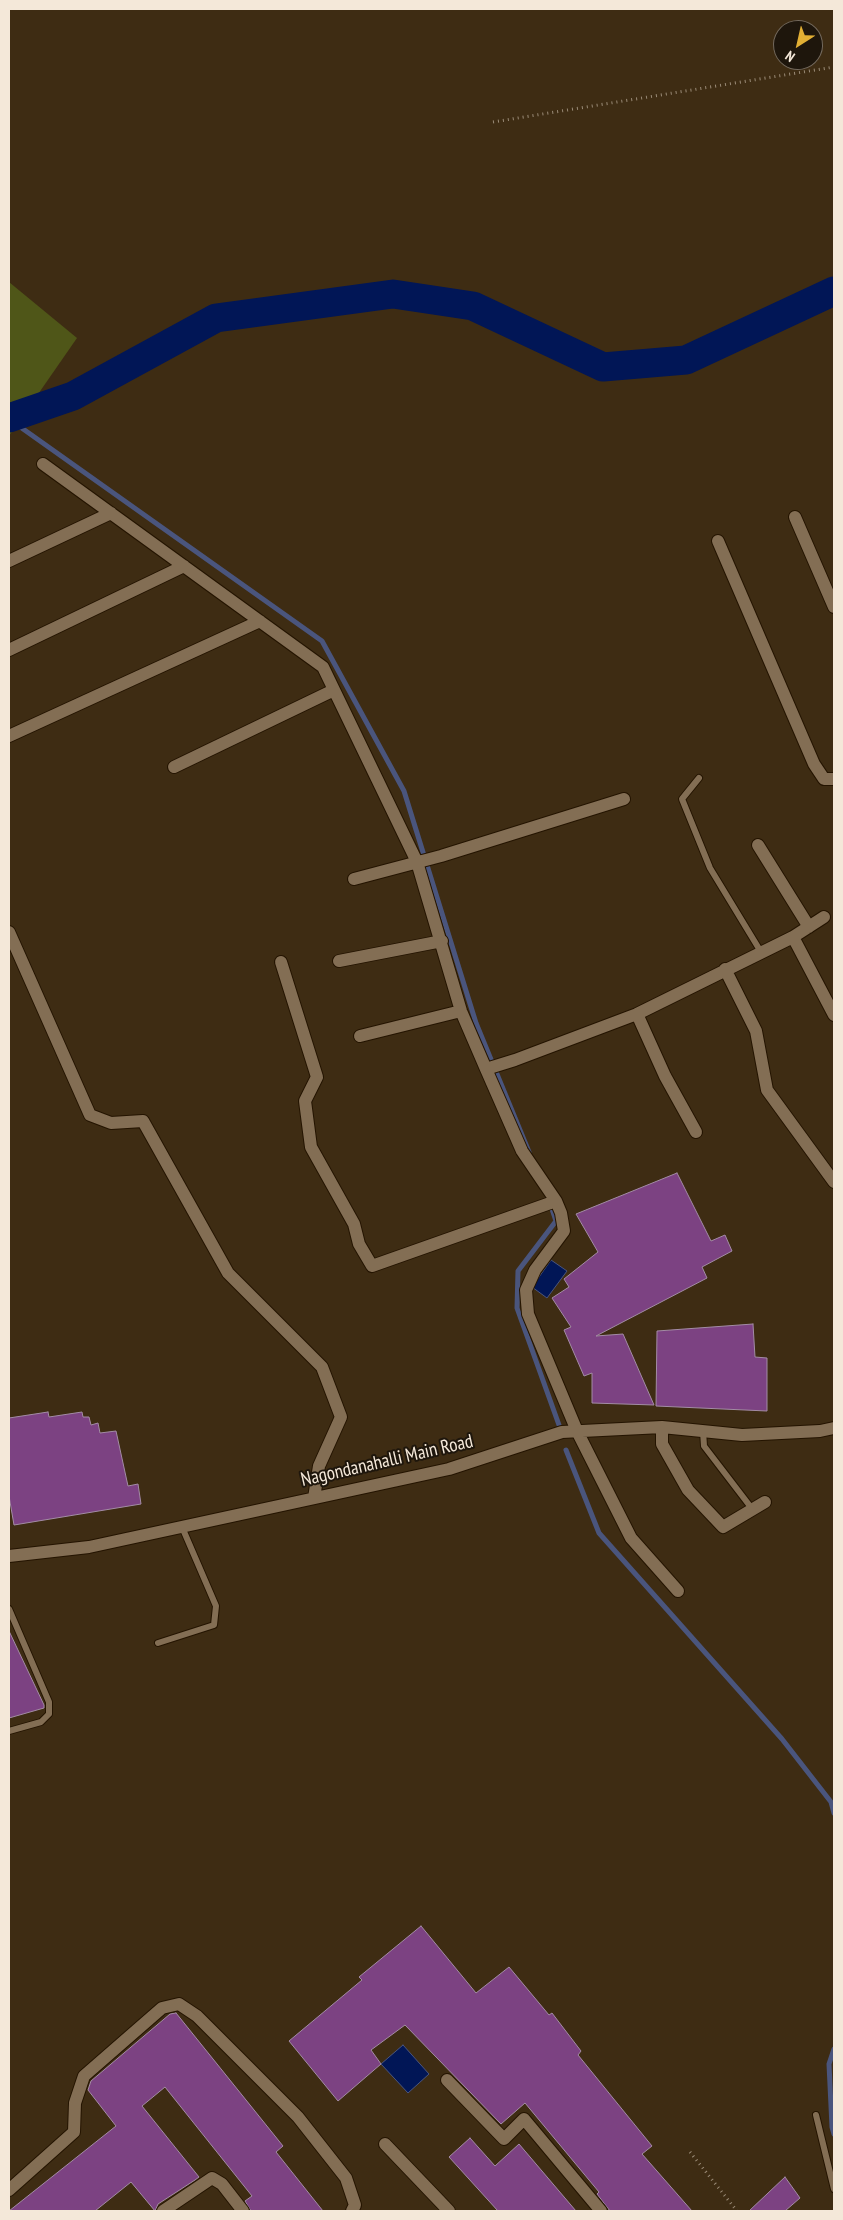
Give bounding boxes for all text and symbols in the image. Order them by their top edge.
north arrow [773,20,823,70]
text: N [782,47,798,66]
street label: Nagondanahalli Main Road [299,1430,475,1492]

